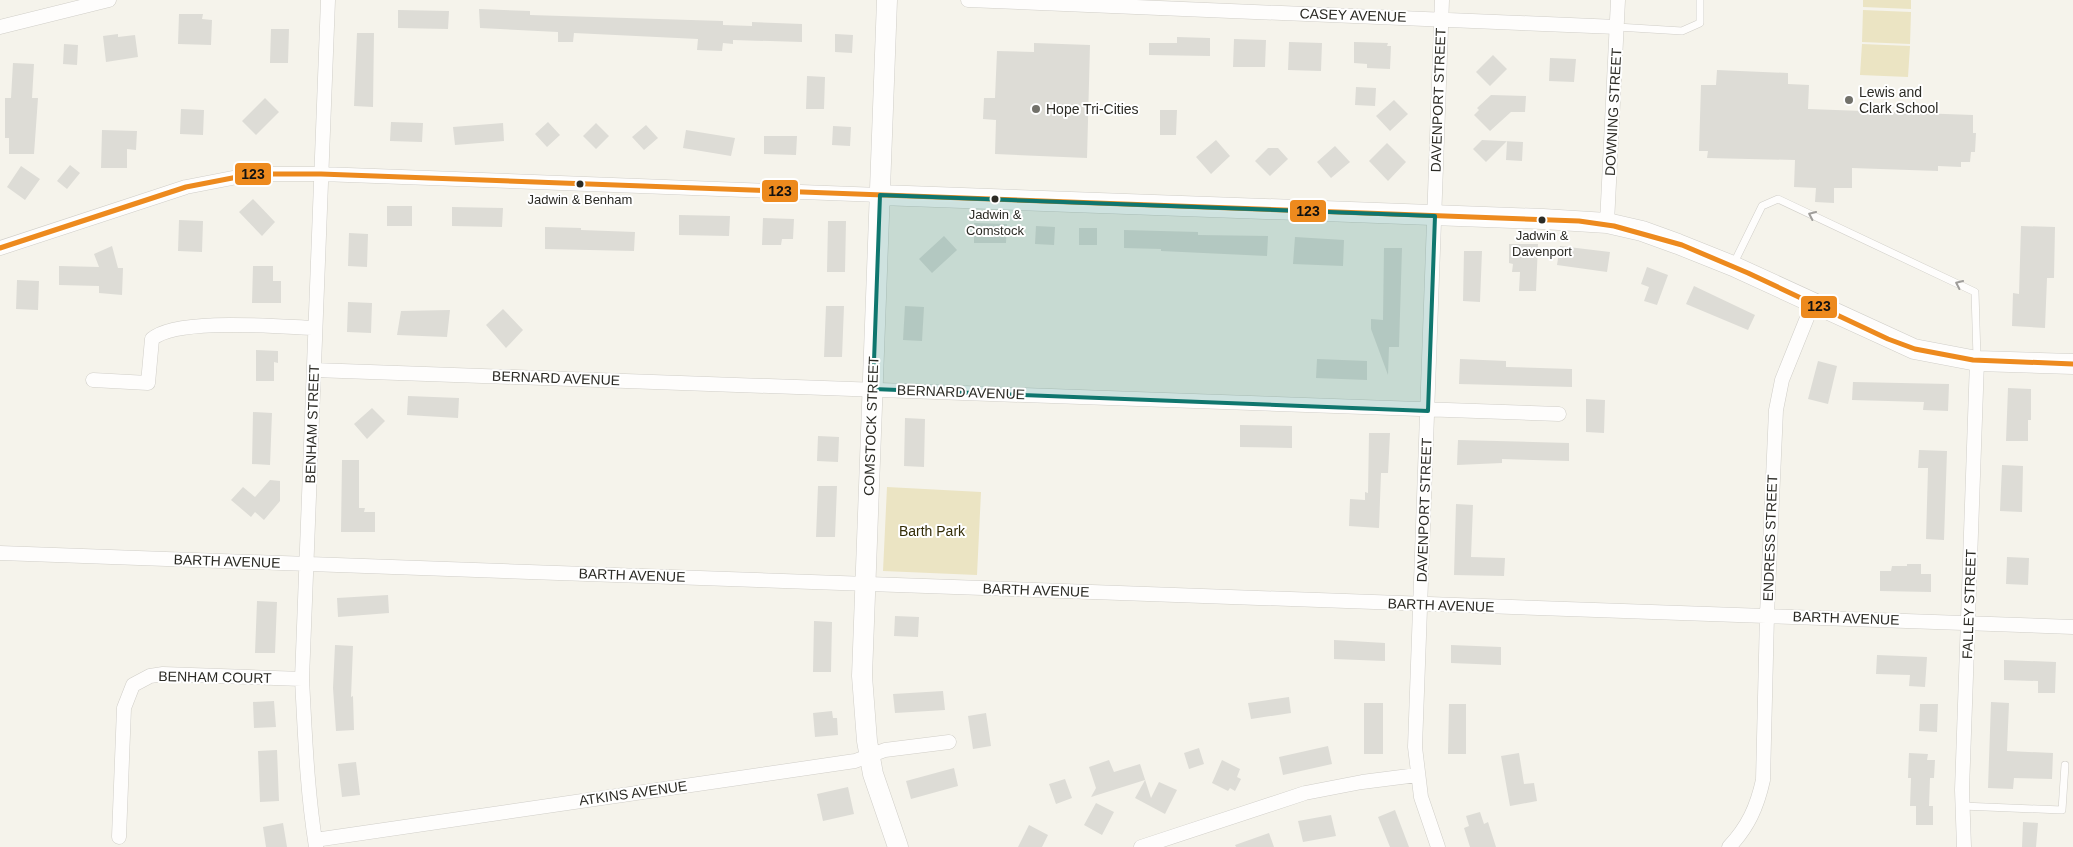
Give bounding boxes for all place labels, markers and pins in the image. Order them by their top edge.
place label: Lewis and Clark School [1859,84,1938,116]
marker: Lewis and Clark School [1843,94,1855,106]
place label: Hope Tri-Cities [1046,101,1139,117]
marker: Hope Tri-Cities [1030,103,1042,115]
marker: Jadwin & Benham [575,179,585,189]
place label: Jadwin & Benham [528,192,632,207]
marker: Jadwin & Comstock [990,194,1000,204]
place label: Jadwin & Comstock [966,207,1024,238]
marker: Jadwin & Davenport [1537,215,1547,225]
place label: Jadwin & Davenport [1512,228,1572,259]

